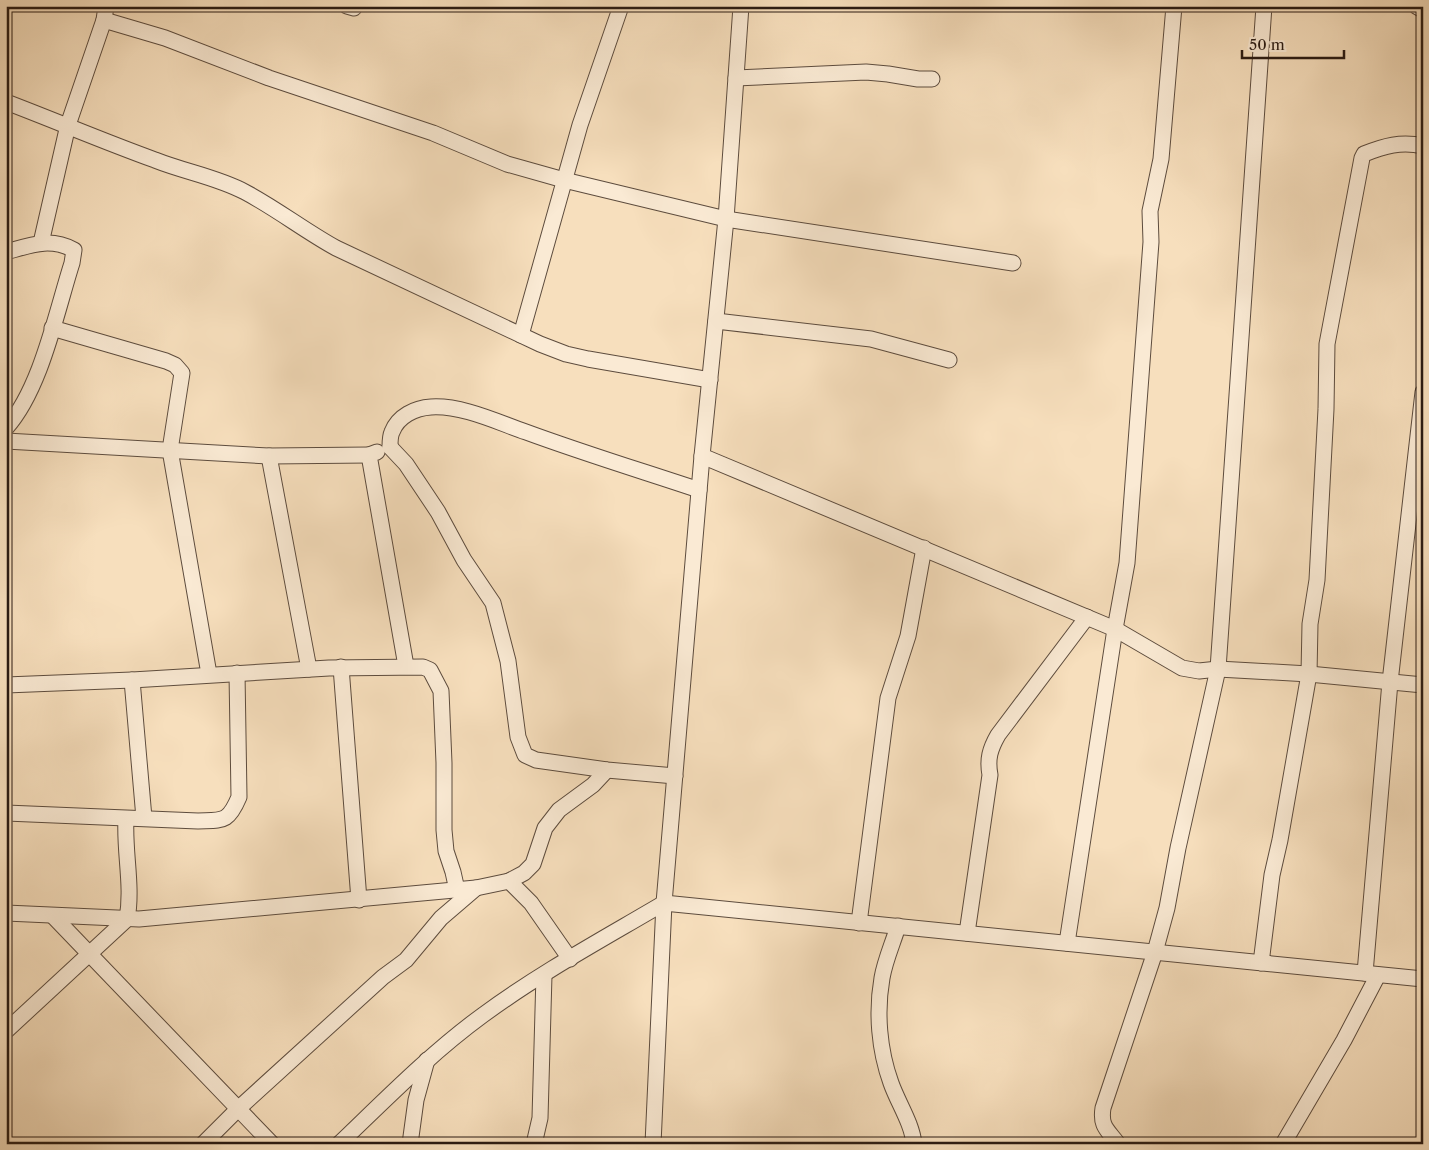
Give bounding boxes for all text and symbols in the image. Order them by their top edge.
scale bar [1242,28,1344,60]
text: 50 m [1249,35,1285,54]

